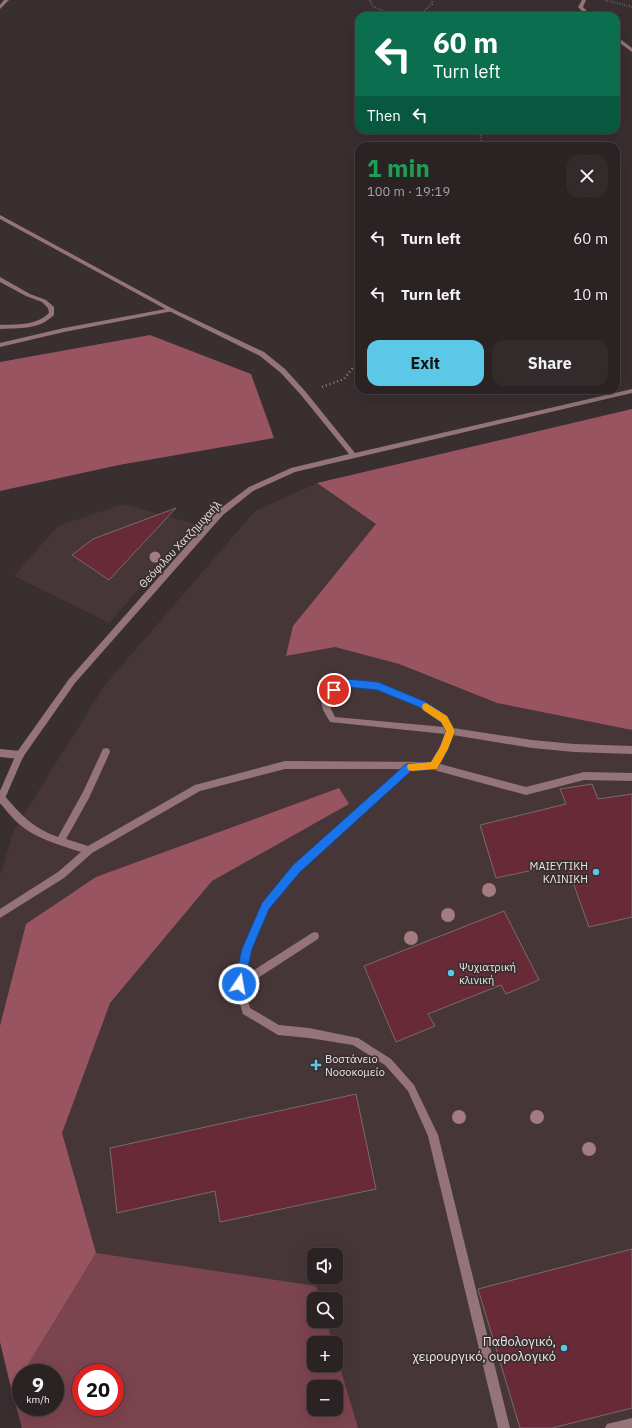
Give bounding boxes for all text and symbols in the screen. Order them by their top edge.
text: 60 m [433,24,498,61]
icon: left [367,28,419,80]
text: Turn left [433,60,501,83]
icon: left [409,104,431,126]
text: Then [367,106,401,125]
text: 1 min [367,152,430,184]
button: close [566,155,608,197]
text: 100 m · 19:19 [367,183,450,200]
icon: left [367,227,389,249]
text: Turn left [401,229,461,248]
text: 60 m [573,229,608,248]
icon: left [367,283,389,305]
text: Turn left [401,285,461,304]
text: 10 m [573,285,608,304]
button: Exit [367,340,484,386]
button: Share [492,340,608,386]
street label: Θεόφιλου Χατζημιχαήλ [136,497,224,591]
pin [317,673,351,707]
icon: arrive [323,679,345,701]
place label: ΜΑΙΕΥΤΙΚΗ ΚΛΙΝΙΚΗ [529,859,588,886]
marker: ΜΑΙΕΥΤΙΚΗ ΚΛΙΝΙΚΗ [591,867,601,877]
place label: Ψυχιατρική κλινική [459,960,516,987]
position arrow [218,963,260,1005]
marker: Ψυχιατρική κλινική [446,968,456,978]
place label: Βοστάνειο Νοσοκομείο [325,1052,385,1079]
marker: Βοστάνειο Νοσοκομείο [310,1059,322,1071]
map controls [307,1248,343,1416]
button: sound [307,1248,343,1284]
button: search [307,1292,343,1328]
place label: Παθολογικό, χειρουργικό, ουρολογικό [413,1333,556,1365]
button: + [307,1336,343,1372]
marker: Παθολογικό, χειρουργικό, ουρολογικό [559,1343,569,1353]
speed limit sign: 20 [72,1364,124,1416]
text: 9 [32,1371,44,1398]
button: − [307,1380,343,1416]
text: km/h [26,1393,50,1406]

